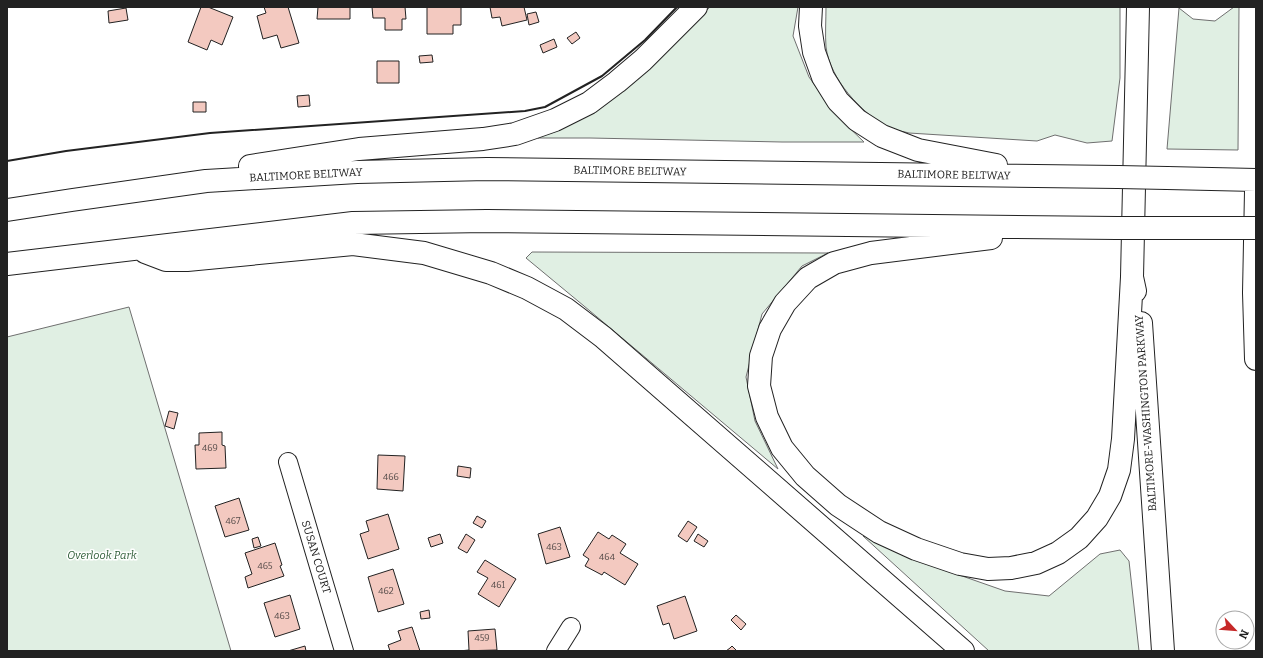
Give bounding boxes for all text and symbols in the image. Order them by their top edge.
street label: BALTIMORE BELTWAY [573,164,688,179]
street label: BALTIMORE BELTWAY [249,165,364,184]
street label: BALTIMORE BELTWAY [897,168,1012,183]
street label: BALTIMORE-WASHINGTON PARKWAY [1133,313,1159,512]
house number: 469 [202,443,218,453]
house number: 466 [383,472,399,482]
house number: 467 [226,516,241,526]
street label: SUSAN COURT [299,519,333,596]
house number: 463 [546,542,562,552]
park label: Overlook Park [67,549,138,562]
house number: 464 [599,552,616,562]
house number: 465 [257,561,273,571]
house number: 461 [491,580,505,590]
house number: 462 [378,586,394,596]
north arrow [1215,610,1255,650]
house number: 463 [274,611,290,621]
text: N [1236,627,1251,641]
house number: 459 [474,633,490,643]

